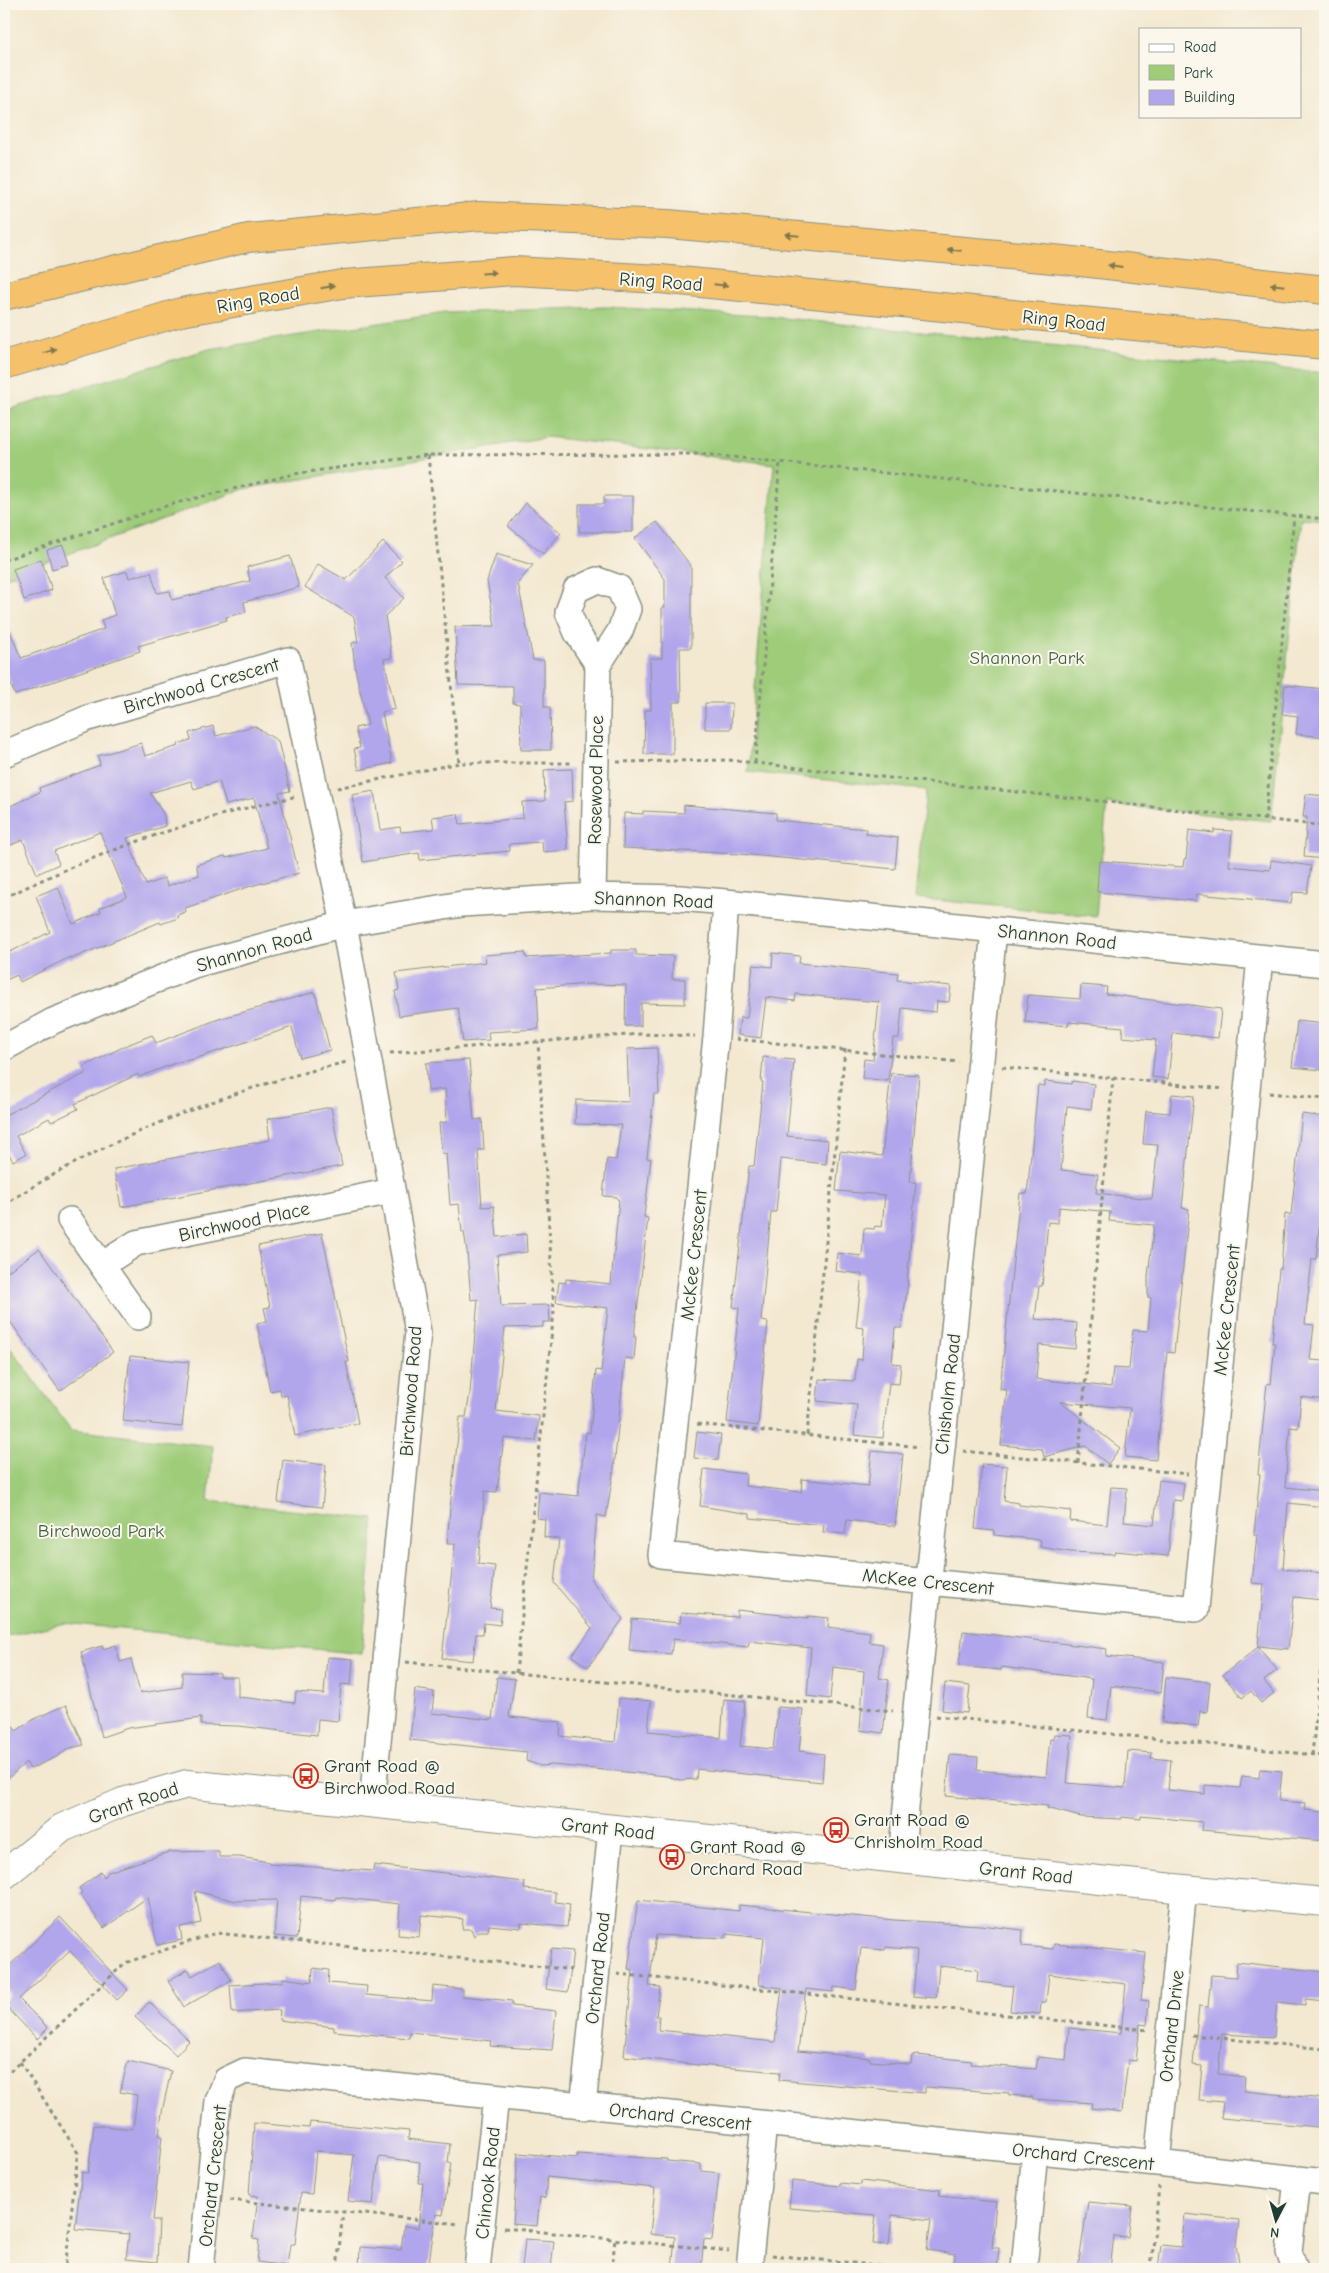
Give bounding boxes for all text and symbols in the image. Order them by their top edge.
legend [1139,28,1302,118]
text: Road [1184,38,1216,56]
text: Park [1184,64,1213,82]
text: Building [1184,88,1235,106]
one-way arrow [784,231,800,239]
one-way arrow [945,246,961,254]
one-way arrow [1107,262,1123,270]
street label: Ring Road [618,268,703,296]
one-way arrow [482,269,498,277]
one-way arrow [1269,281,1285,289]
street label: Ring Road [215,282,301,318]
one-way arrow [320,282,336,290]
one-way arrow [714,282,730,290]
street label: Ring Road [1021,306,1107,336]
one-way arrow [43,346,58,354]
park label: Shannon Park [970,647,1085,669]
street label: Birchwood Crescent [121,653,282,719]
street label: Rosewood Place [584,715,608,845]
street label: Shannon Road [594,887,714,913]
street label: Shannon Road [996,920,1117,954]
street label: Shannon Road [194,923,315,977]
street label: McKee Crescent [676,1188,712,1322]
street label: Birchwood Place [177,1197,312,1247]
street label: McKee Crescent [1209,1243,1245,1377]
street label: Birchwood Road [395,1325,427,1457]
street label: Chisholm Road [931,1333,965,1456]
park label: Birchwood Park [38,1520,165,1542]
street label: McKee Crescent [861,1564,995,1600]
place label: Grant Road @ Birchwood Road [324,1755,455,1799]
bus stop icon: Grant Road @ Birchwood Road [293,1763,319,1789]
street label: Grant Road [85,1777,181,1829]
place label: Grant Road @ Chrisholm Road [854,1809,983,1853]
street label: Grant Road [560,1813,656,1845]
bus stop icon: Grant Road @ Chrisholm Road [823,1817,849,1843]
place label: Grant Road @ Orchard Road [690,1836,806,1880]
bus stop icon: Grant Road @ Orchard Road [659,1844,685,1870]
street label: Grant Road [978,1857,1074,1889]
street label: Orchard Road [581,1911,615,2025]
street label: Orchard Drive [1155,1969,1189,2083]
street label: Orchard Crescent [608,2099,752,2135]
street label: Orchard Crescent [195,2104,231,2248]
street label: Chinook Road [471,2126,505,2241]
street label: Orchard Crescent [1011,2139,1155,2175]
north arrow [1252,2196,1302,2246]
text: N [1269,2224,1280,2241]

